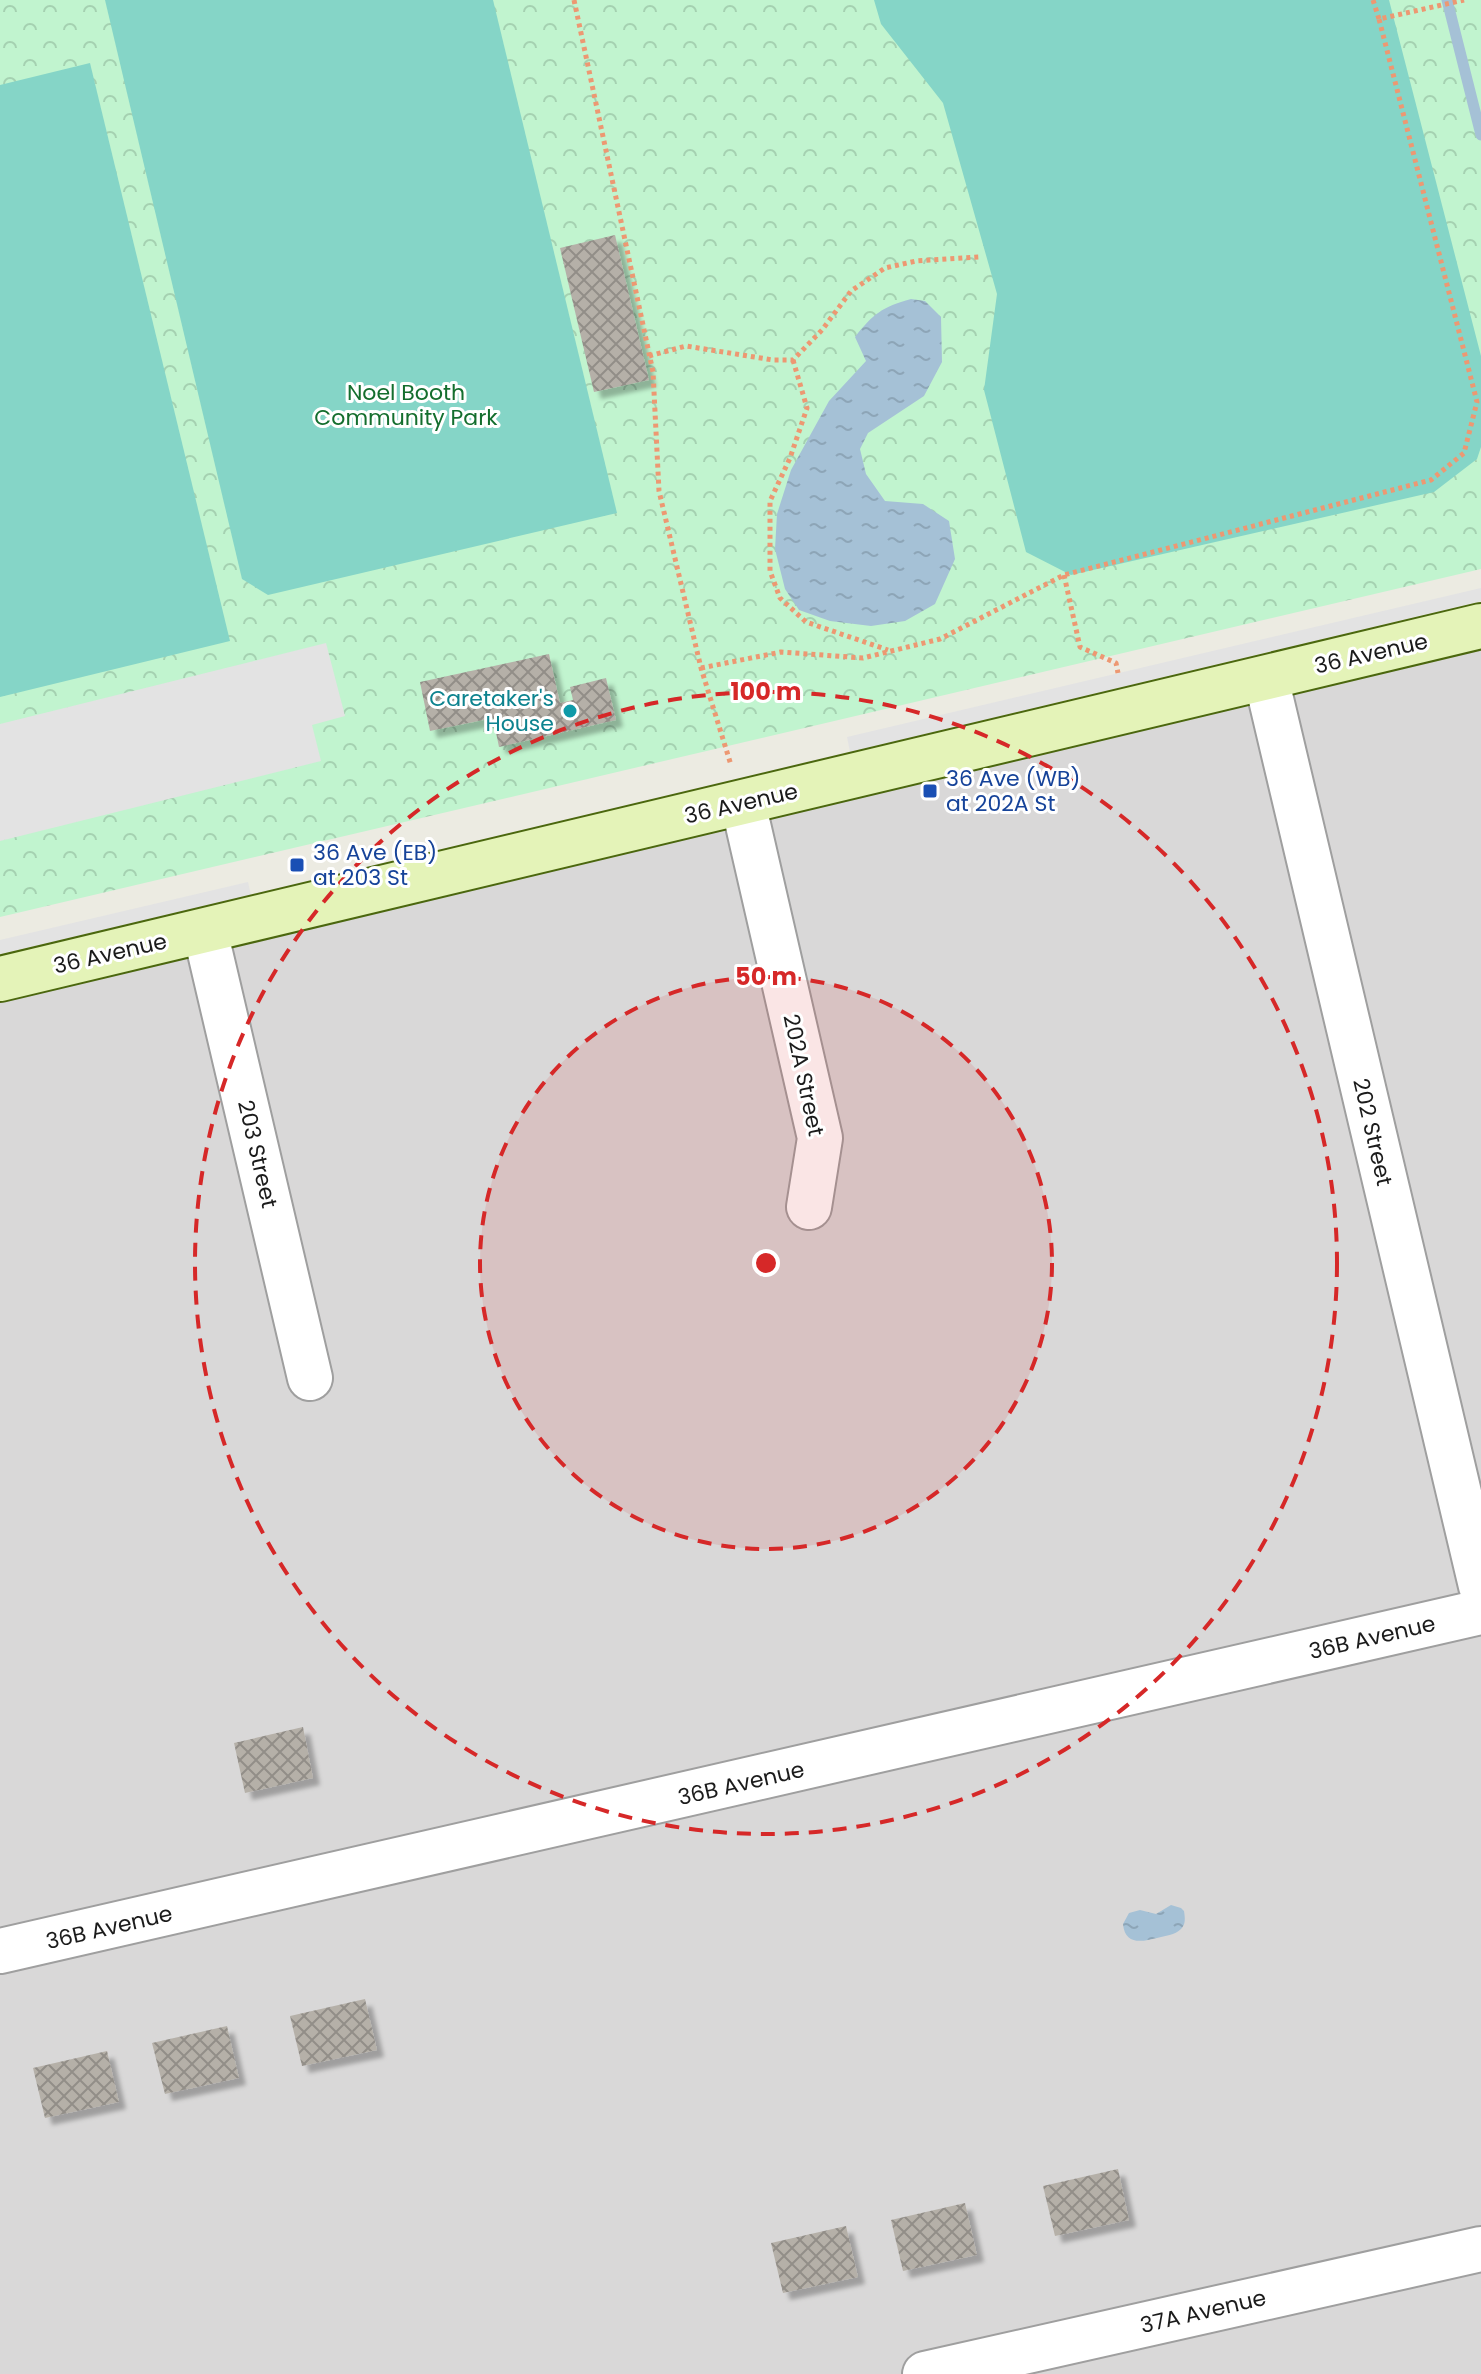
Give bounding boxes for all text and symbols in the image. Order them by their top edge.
park label: Noel Booth Community Park [314,377,498,433]
street label: 36 Avenue [1311,625,1431,682]
text: 100 m [731,675,801,708]
place label: Caretaker's House [429,683,554,739]
marker: Caretaker's House [561,702,579,720]
place label: 36 Ave (WB) at 202A St [946,763,1080,819]
street label: 36 Avenue [681,775,801,832]
marker: 36 Ave (WB) at 202A St [921,782,939,800]
place label: 36 Ave (EB) at 203 St [313,837,437,893]
marker: 36 Ave (EB) at 203 St [288,856,306,874]
street label: 36 Avenue [50,925,170,982]
text: 50 m [735,960,797,993]
street label: 202A Street [775,1011,832,1139]
street label: 202 Street [1345,1075,1400,1189]
street label: 203 Street [230,1097,285,1211]
centre of rings [752,1249,780,1277]
street label: 36B Avenue [1306,1608,1438,1667]
street label: 36B Avenue [675,1754,807,1813]
street label: 36B Avenue [43,1898,175,1957]
street label: 37A Avenue [1137,2282,1269,2341]

